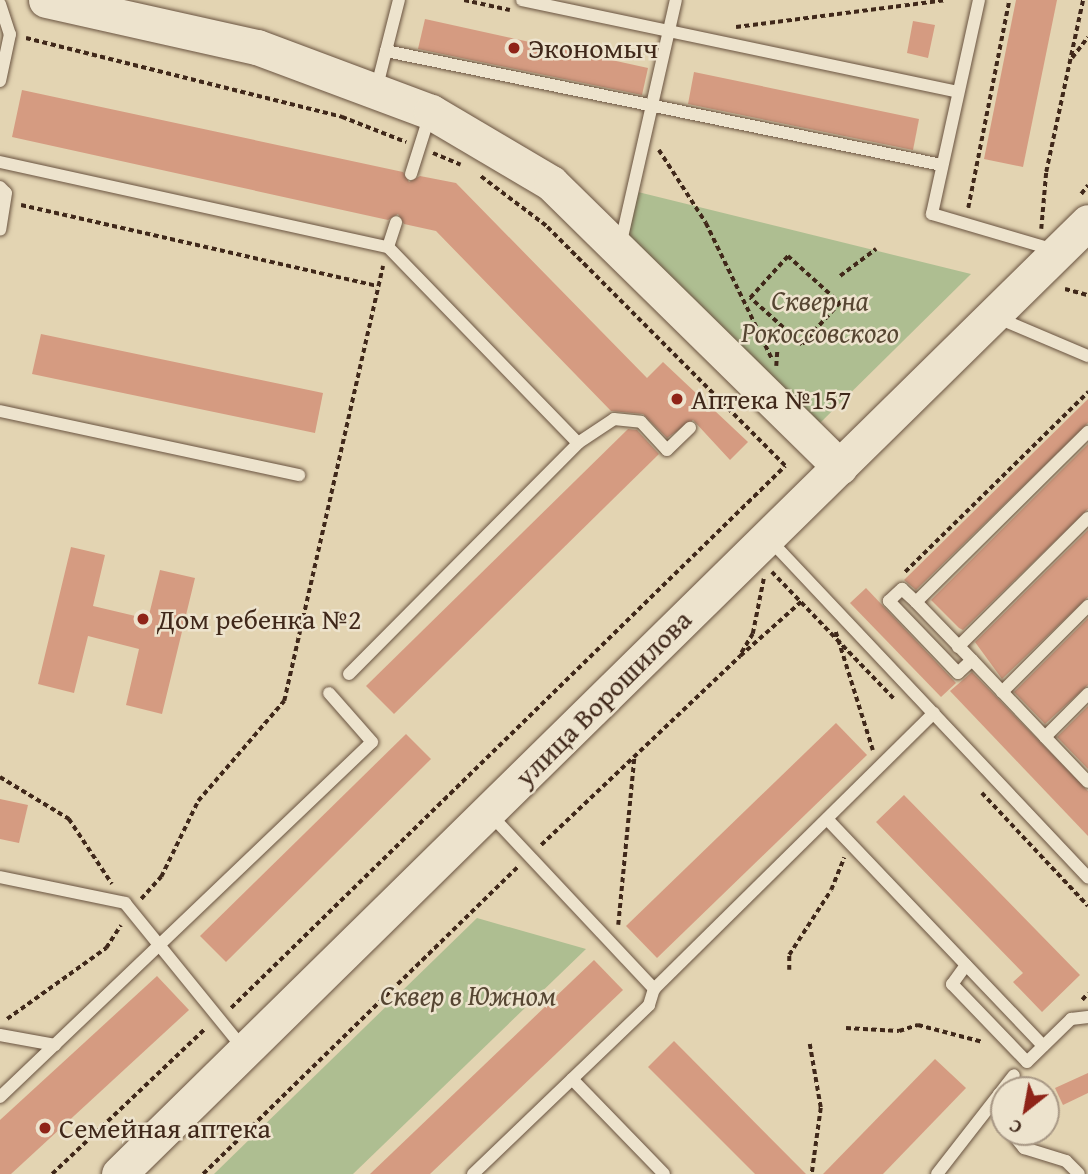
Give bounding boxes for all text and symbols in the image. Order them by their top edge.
place label: Экономыч [528,31,658,65]
marker: Экономыч [506,40,522,56]
park label: Сквер на Рокоссовского [741,283,899,349]
place label: Аптека №157 [691,382,851,416]
marker: Аптека №157 [669,391,685,407]
place label: Дом ребенка №2 [157,602,361,636]
street label: улица Ворошилова [508,603,698,793]
marker: Дом ребенка №2 [135,611,151,627]
park label: Сквер в Южном [380,978,556,1012]
north arrow [990,1076,1060,1146]
place label: Семейная аптека [59,1111,271,1145]
text: С [1003,1113,1027,1142]
marker: Семейная аптека [37,1120,53,1136]

